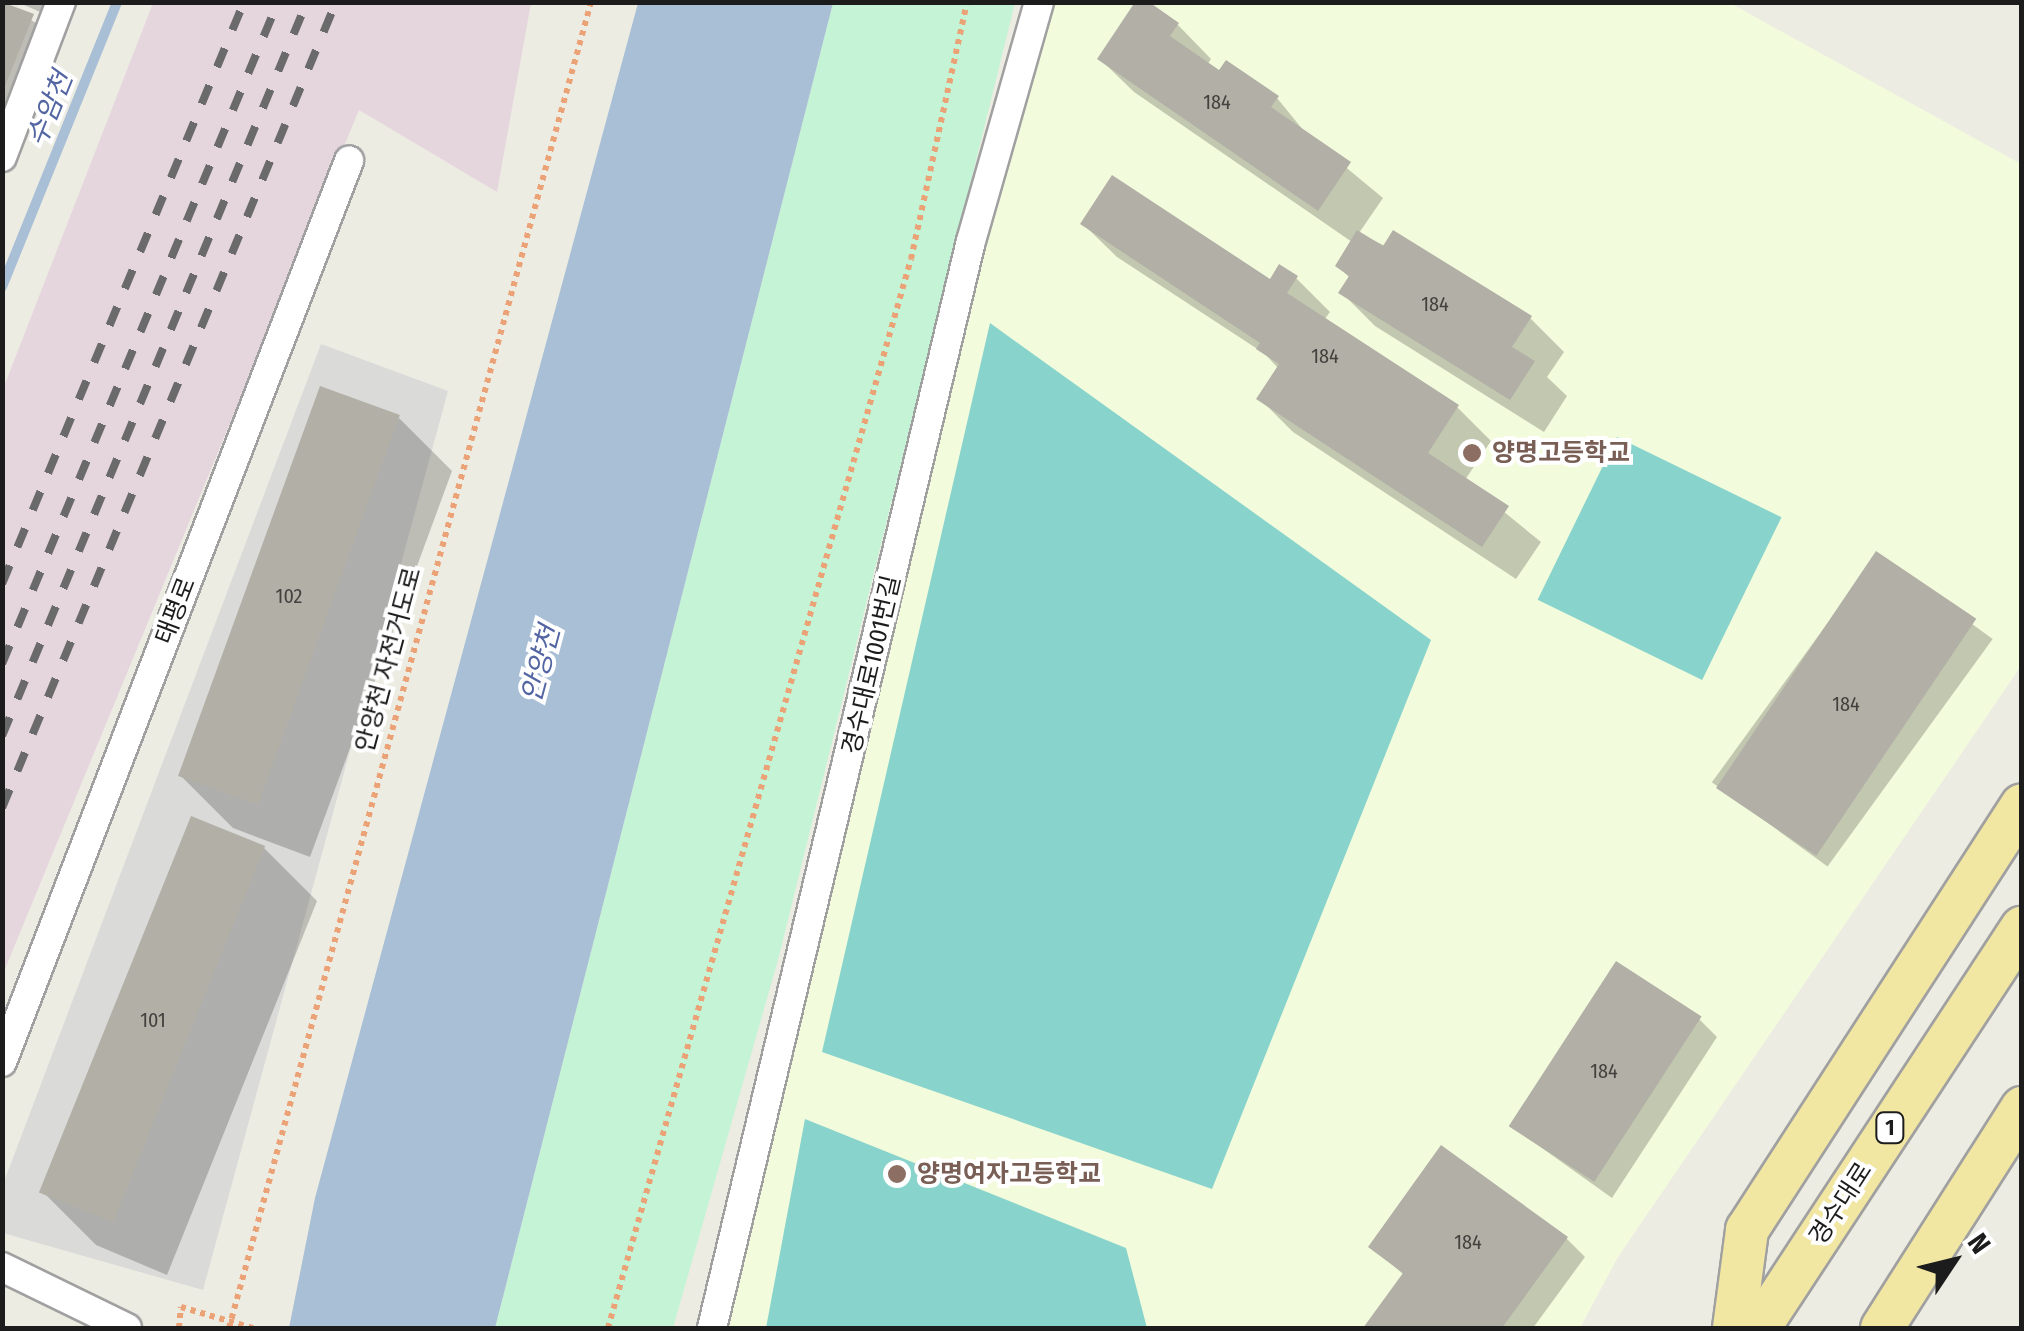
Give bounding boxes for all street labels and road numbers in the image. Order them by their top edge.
street label: 안양천 자전거도로 [350,564,428,756]
street label: 태평로 [150,573,202,649]
street label: 경수대로1001번길 [837,573,907,757]
road number: 1 [1875,1111,1905,1145]
street label: 경수대로 [1803,1157,1879,1251]

